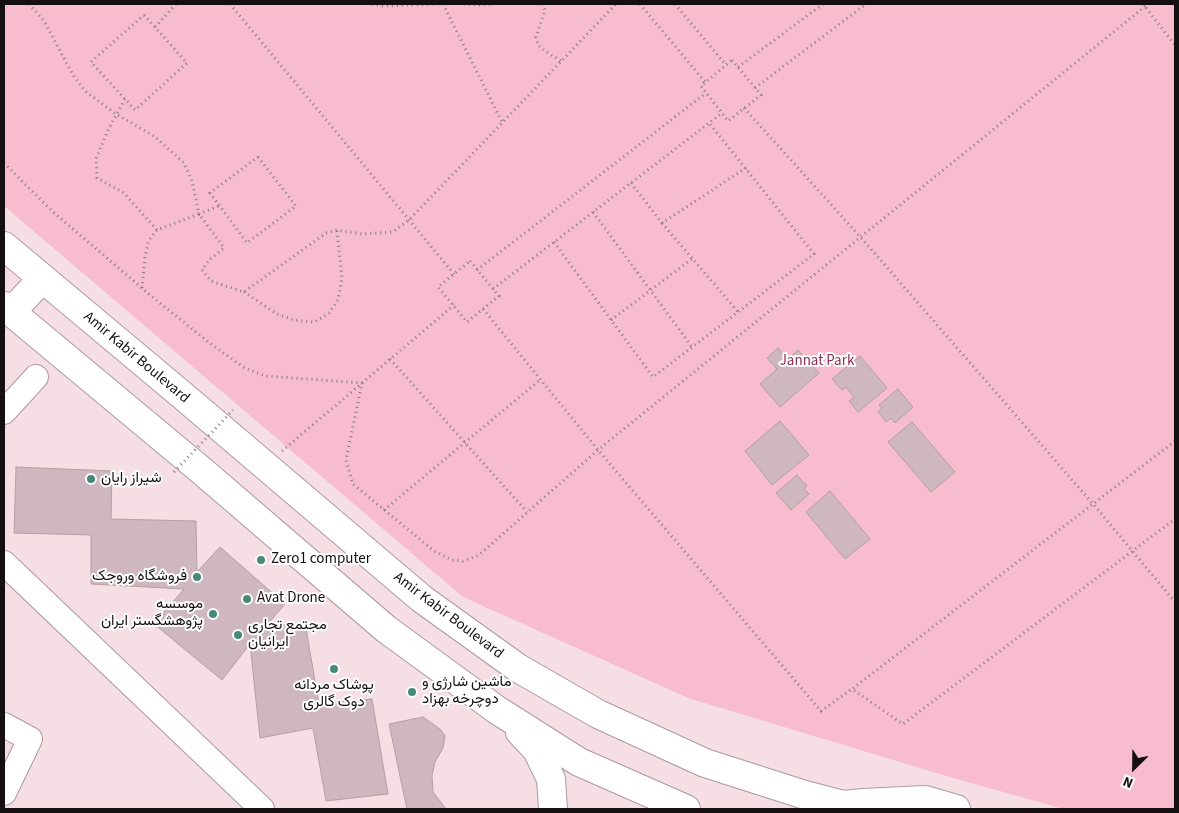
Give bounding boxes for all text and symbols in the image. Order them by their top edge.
street label: Amir Kabir Boulevard [79,308,193,408]
park label: Jannat Park [780,353,854,371]
place label: شیراز رایان [101,470,162,488]
marker: شیراز رایان [85,473,97,485]
place label: Zero1 computer [271,551,371,569]
marker: Zero1 computer [255,554,267,566]
place label: فروشگاه وروجک [92,568,187,586]
street label: Amir Kabir Boulevard [389,569,507,663]
marker: فروشگاه وروجک [191,571,203,583]
place label: Avat Drone [257,590,325,608]
marker: Avat Drone [241,593,253,605]
place label: موسسه پژوهشگستر ایران [101,596,203,631]
marker: موسسه پژوهشگستر ایران [207,608,219,620]
place label: مجتمع تجاری ایرانیان [248,617,327,652]
marker: مجتمع تجاری ایرانیان [232,629,244,641]
marker: پوشاک مردانه دوک گالری [328,663,340,675]
place label: ماشین شارژی و دوچرخه بهزاد [422,674,512,709]
place label: پوشاک مردانه دوک گالری [294,677,374,712]
marker: ماشین شارژی و دوچرخه بهزاد [406,686,418,698]
north arrow [1109,743,1159,793]
text: N [1120,771,1136,793]

